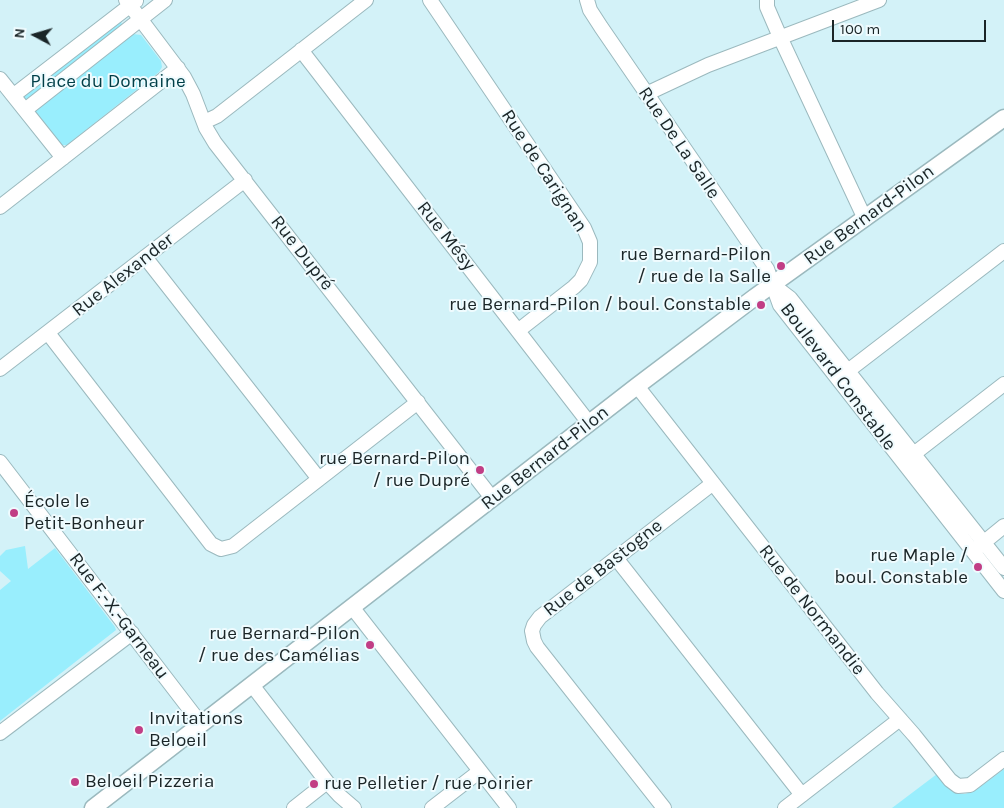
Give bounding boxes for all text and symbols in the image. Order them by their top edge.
north arrow [10,10,60,60]
scale bar [834,10,988,42]
text: 100 m [840,20,880,38]
text: N [11,28,29,39]
park label: Place du Domaine [30,71,186,93]
street label: Rue De La Salle [633,83,725,203]
street label: Rue de Carignan [496,105,592,237]
street label: Rue Bernard-Pilon [799,160,939,270]
street label: Rue Mésy [412,197,480,275]
street label: Rue Dupré [266,211,338,295]
street label: Rue Alexander [68,228,178,322]
place label: rue Bernard-Pilon / rue de la Salle [620,244,771,288]
marker: rue Bernard-Pilon / rue de la Salle [775,260,787,272]
place label: rue Bernard-Pilon / boul. Constable [449,294,751,316]
marker: rue Bernard-Pilon / boul. Constable [755,299,767,311]
street label: Boulevard Constable [775,299,901,455]
street label: Rue Bernard-Pilon [477,401,613,515]
place label: rue Bernard-Pilon / rue Dupré [319,448,470,492]
marker: rue Bernard-Pilon / rue Dupré [474,464,486,476]
place label: École le Petit-Bonheur [24,491,144,535]
marker: École le Petit-Bonheur [8,507,20,519]
street label: Rue de Bastogne [539,514,667,622]
street label: Rue de Normandie [754,540,870,680]
place label: rue Maple / boul. Constable [834,545,968,589]
street label: Rue F.-X.-Garneau [64,548,174,684]
marker: rue Maple / boul. Constable [972,561,984,573]
place label: rue Bernard-Pilon / rue des Camélias [198,623,360,667]
marker: rue Bernard-Pilon / rue des Camélias [364,639,376,651]
place label: Invitations Beloeil [149,708,243,752]
marker: Invitations Beloeil [133,724,145,736]
place label: Beloeil Pizzeria [85,771,214,793]
place label: rue Pelletier / rue Poirier [324,773,532,795]
marker: Beloeil Pizzeria [69,776,81,788]
marker: rue Pelletier / rue Poirier [308,778,320,790]

